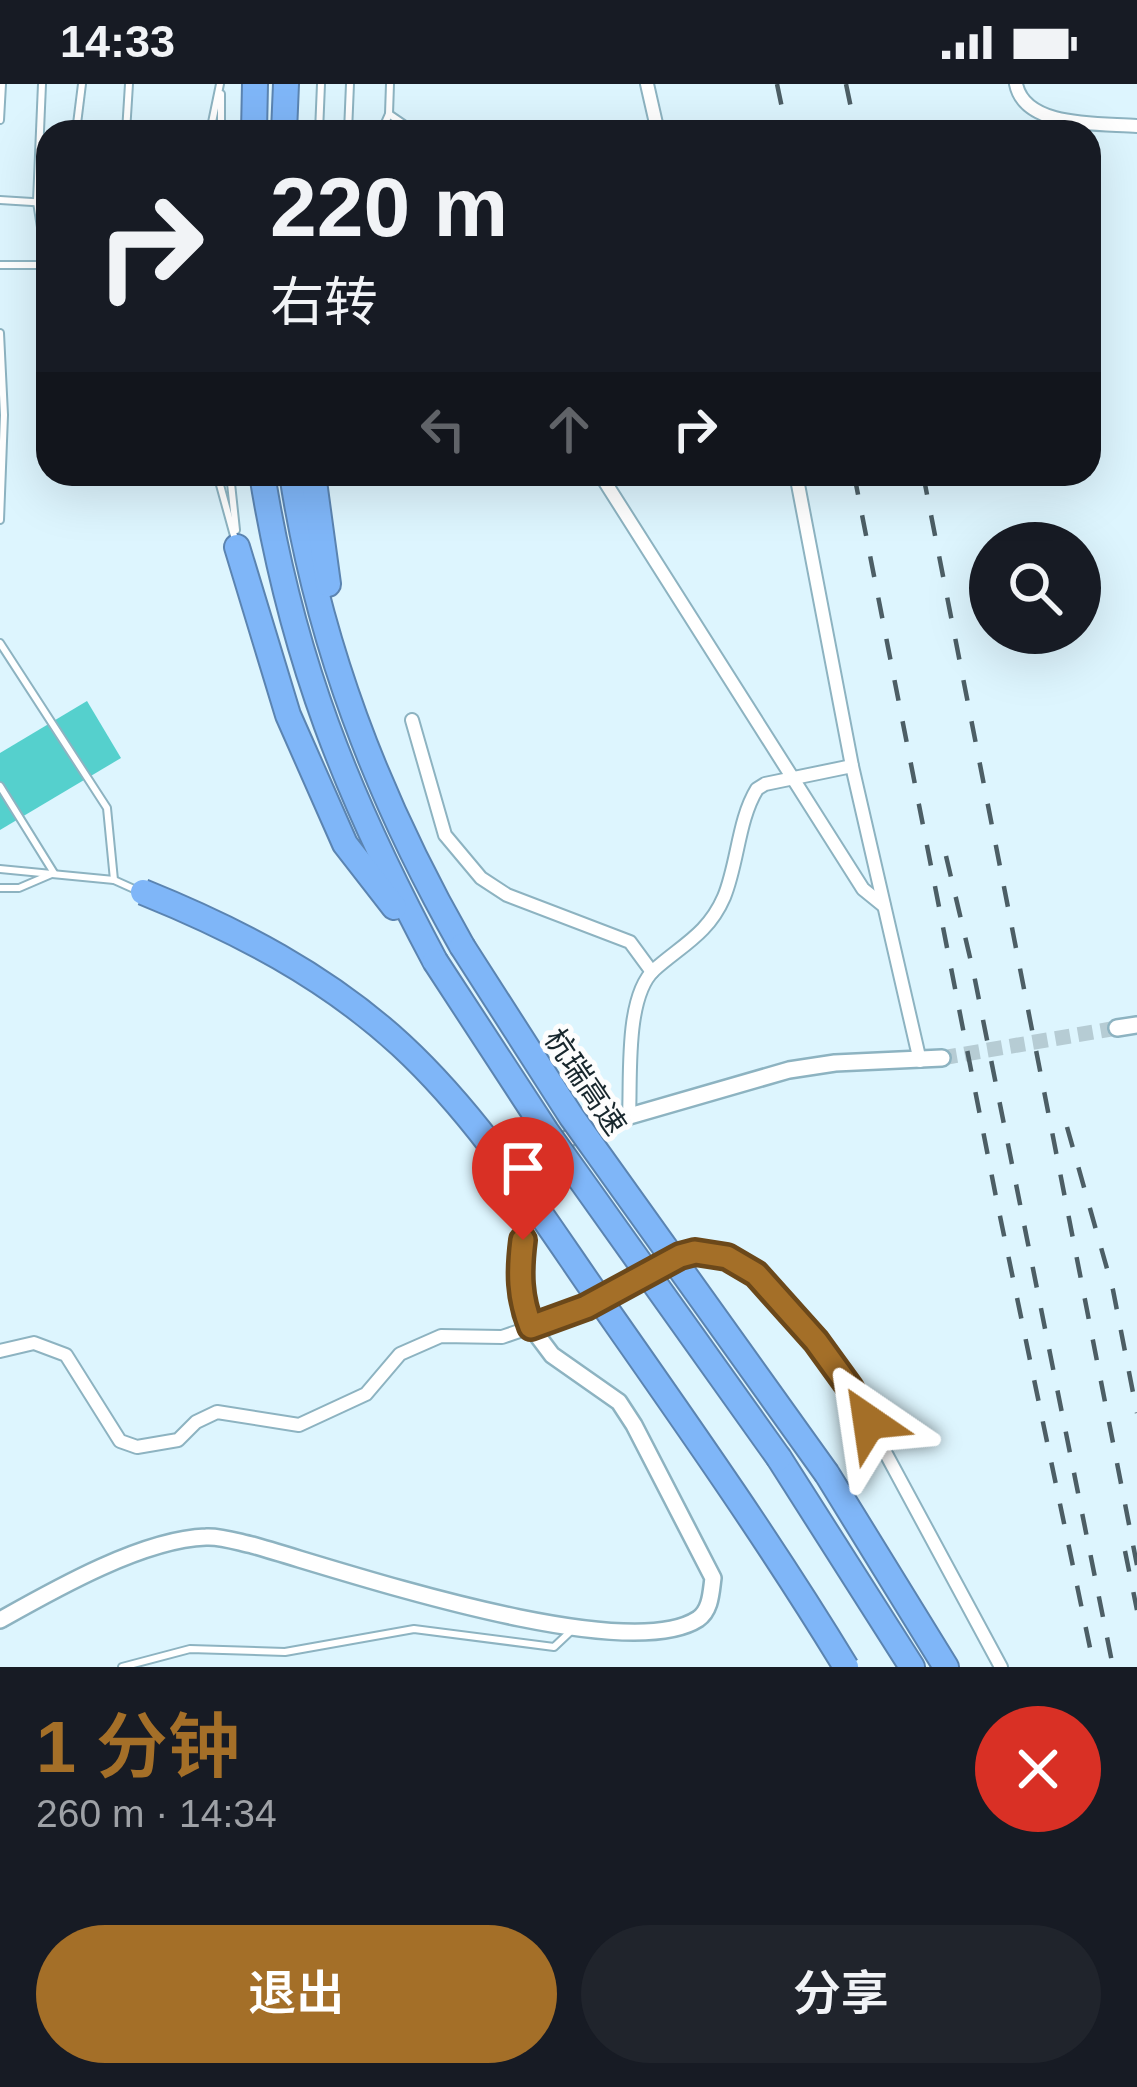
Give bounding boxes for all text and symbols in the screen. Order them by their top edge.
text: 14:33 [60,16,175,67]
text: 220 m [270,160,508,254]
icon: right [72,168,228,324]
text: 右转 [270,272,378,332]
icon: left [410,396,476,462]
icon: ahead [536,396,602,462]
icon: right [662,396,728,462]
map controls [969,522,1101,654]
button: search [969,522,1101,654]
street label: 杭瑞高速 [538,1023,633,1141]
pin [472,1117,574,1240]
icon: arrive [490,1135,556,1201]
position arrow [806,1359,932,1485]
button: close [975,1706,1101,1832]
text: 1 分钟 [36,1707,240,1787]
text: 260 m · 14:34 [36,1792,277,1835]
button: 退出 [36,1925,557,2063]
button: 分享 [581,1925,1101,2063]

